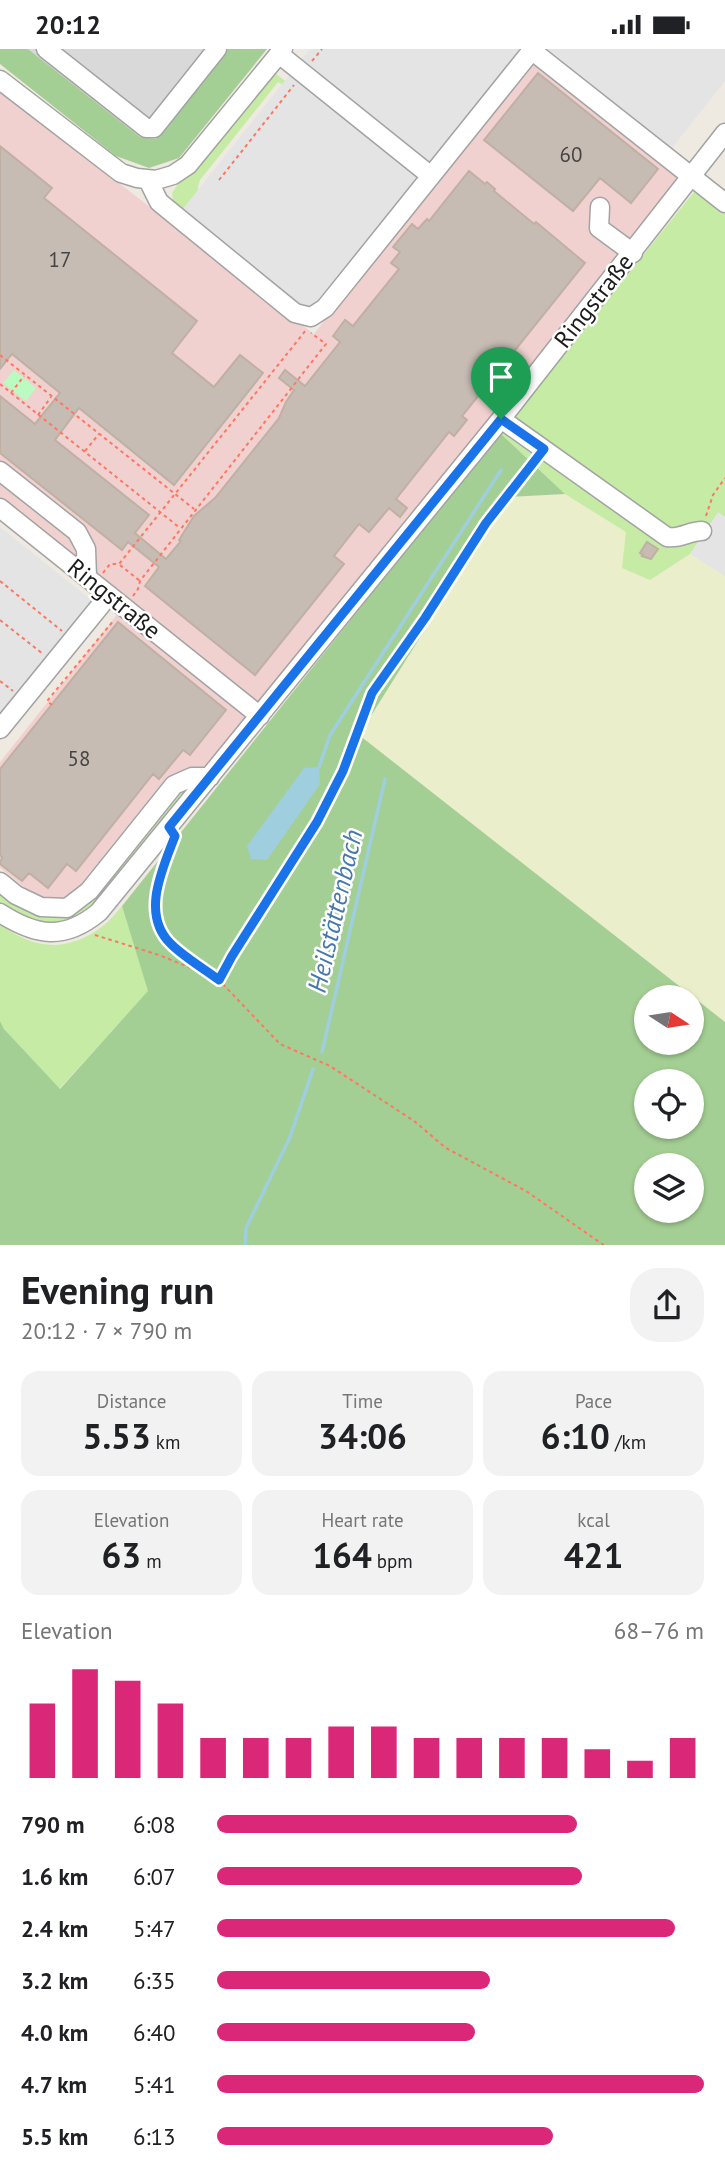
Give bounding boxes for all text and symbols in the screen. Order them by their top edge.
text: 20:12 [35,8,101,41]
house number: 60 [560,141,582,168]
house number: 17 [49,246,71,273]
street label: Ringstraße [547,247,640,354]
pin [471,347,531,419]
icon: arrive [482,358,520,396]
street label: Ringstraße [61,552,167,646]
house number: 58 [68,745,90,772]
water label: Heilstättenbach [300,826,369,996]
north arrow [634,985,704,1055]
map controls [634,985,704,1223]
button: locate [634,1069,704,1139]
button: layers [634,1153,704,1223]
text: Evening run [21,1265,214,1314]
button: share [630,1268,704,1342]
text: 20:12 · 7 × 790 m [21,1316,192,1345]
text: Distance [97,1389,166,1413]
text: Time [342,1389,383,1413]
text: Pace [575,1389,612,1413]
text: 5.53 [83,1413,151,1459]
text: 34:06 [318,1413,407,1459]
text: 6:10 [541,1413,610,1459]
text: km [151,1430,180,1454]
text: /km [610,1430,646,1454]
text: Elevation [94,1508,169,1532]
text: Heart rate [321,1508,404,1532]
text: kcal [577,1508,610,1532]
text: 63 [101,1532,141,1578]
text: 164 [312,1532,372,1578]
text: 421 [564,1532,623,1578]
text: m [141,1549,162,1573]
text: bpm [372,1549,413,1573]
text: Elevation [21,1616,113,1645]
text: 68–76 m [614,1616,704,1645]
text: 790 m [21,1810,84,1839]
text: 6:08 [133,1810,176,1839]
text: 1.6 km [21,1862,88,1891]
text: 6:07 [133,1862,176,1891]
text: 2.4 km [21,1914,88,1943]
text: 5:47 [133,1914,176,1943]
text: 3.2 km [21,1966,88,1995]
text: 6:35 [133,1966,176,1995]
text: 4.0 km [21,2018,88,2047]
text: 6:40 [133,2018,176,2047]
text: 4.7 km [21,2070,87,2099]
text: 5:41 [133,2070,176,2099]
text: 5.5 km [21,2122,88,2151]
text: 6:13 [133,2122,176,2151]

